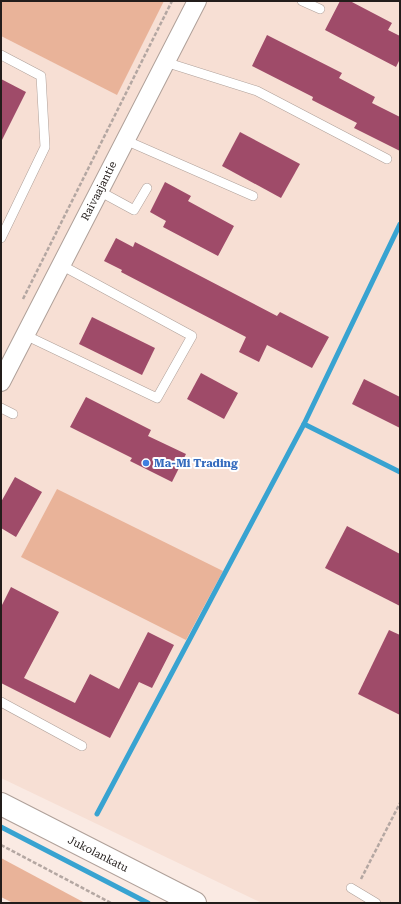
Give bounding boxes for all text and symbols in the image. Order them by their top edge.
street label: Raivaajantie [78,159,120,223]
place label: Ma-Mi Trading [154,457,238,470]
marker: Ma-Mi Trading [141,458,151,468]
street label: Jukolankatu [66,833,130,875]

